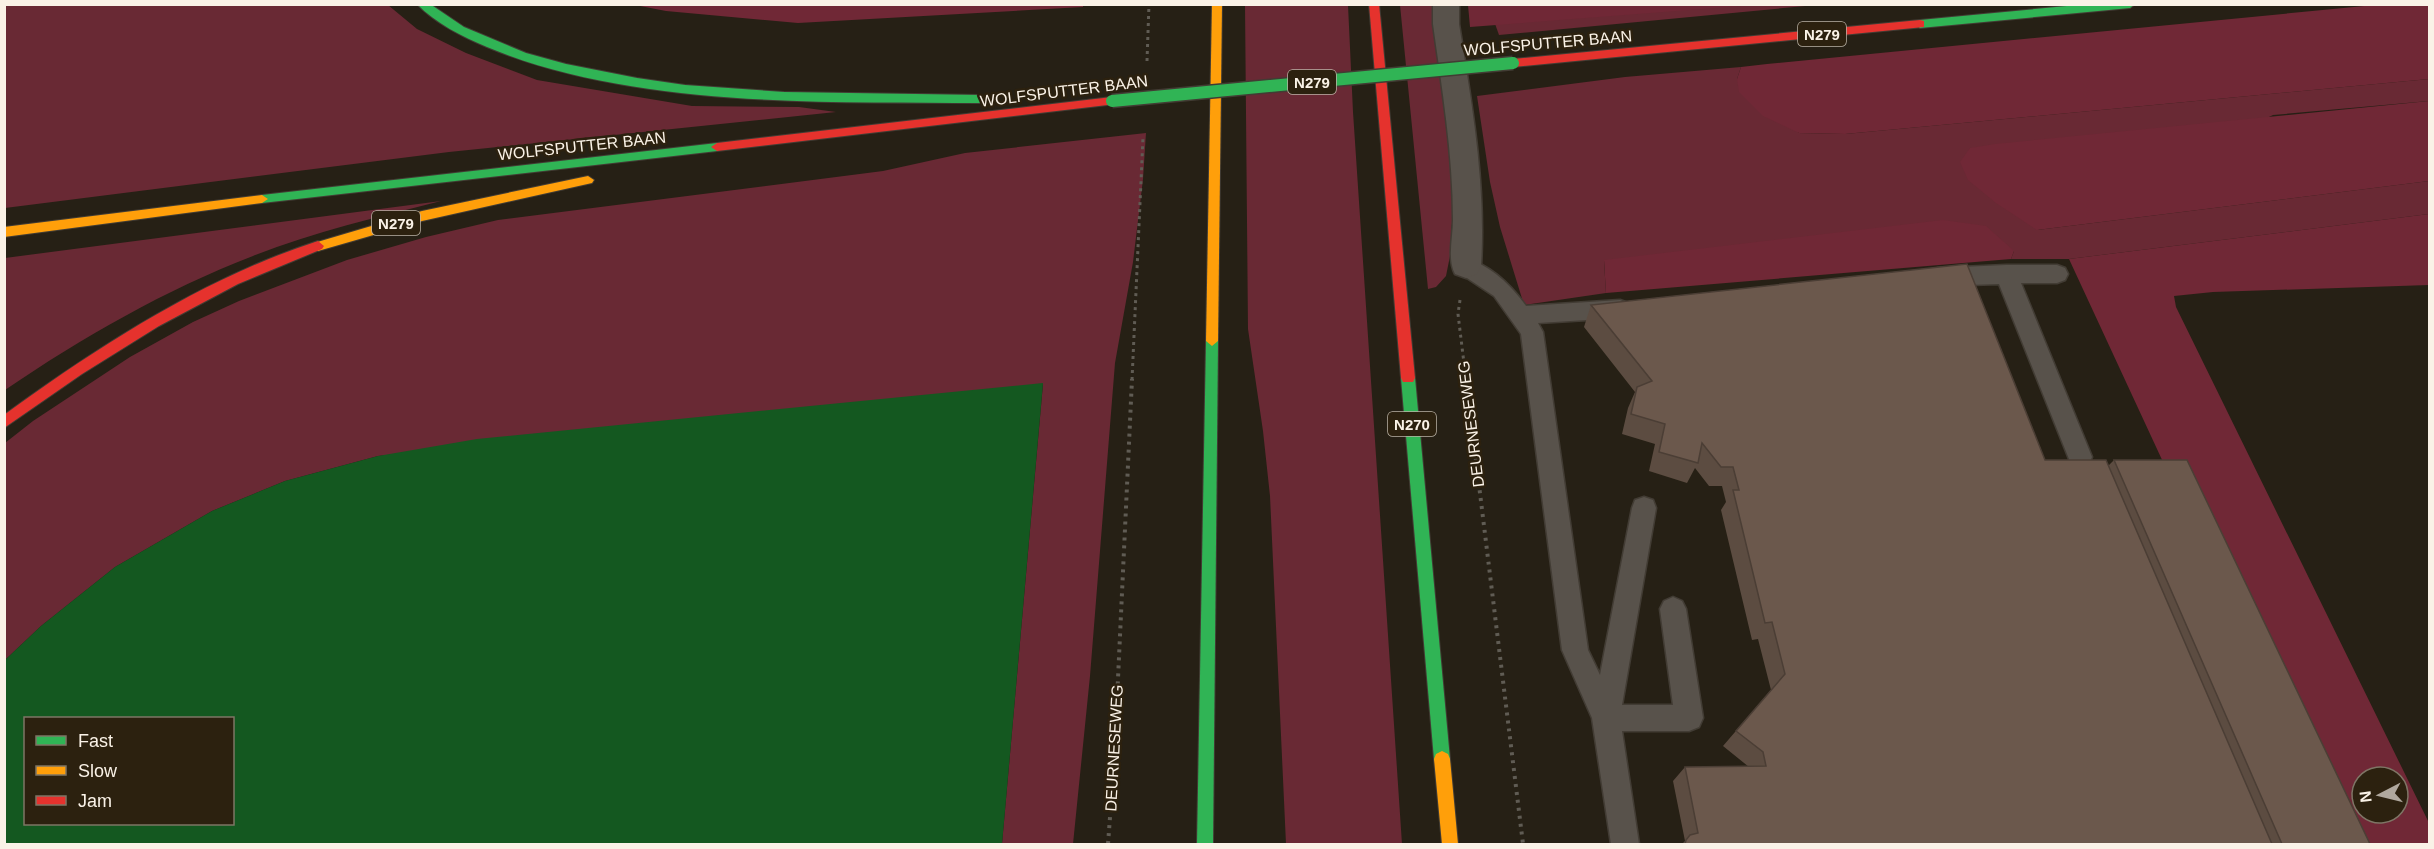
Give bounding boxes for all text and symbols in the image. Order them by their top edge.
road number: N279 [1798,22,1846,46]
street label: WOLFSPUTTER BAAN [1463,27,1633,59]
road number: N279 [1288,70,1336,94]
street label: WOLFSPUTTER BAAN [979,72,1149,110]
street label: WOLFSPUTTER BAAN [497,129,667,163]
road number: N279 [372,211,420,235]
street label: DEURNESEWEG [1455,360,1487,488]
road number: N270 [1388,412,1436,436]
street label: DEURNESEWEG [1102,684,1126,812]
legend [24,717,234,825]
text: Fast [78,731,113,751]
text: Slow [78,761,118,781]
north arrow [2350,765,2410,825]
text: N [2356,790,2375,804]
text: Jam [78,791,112,811]

